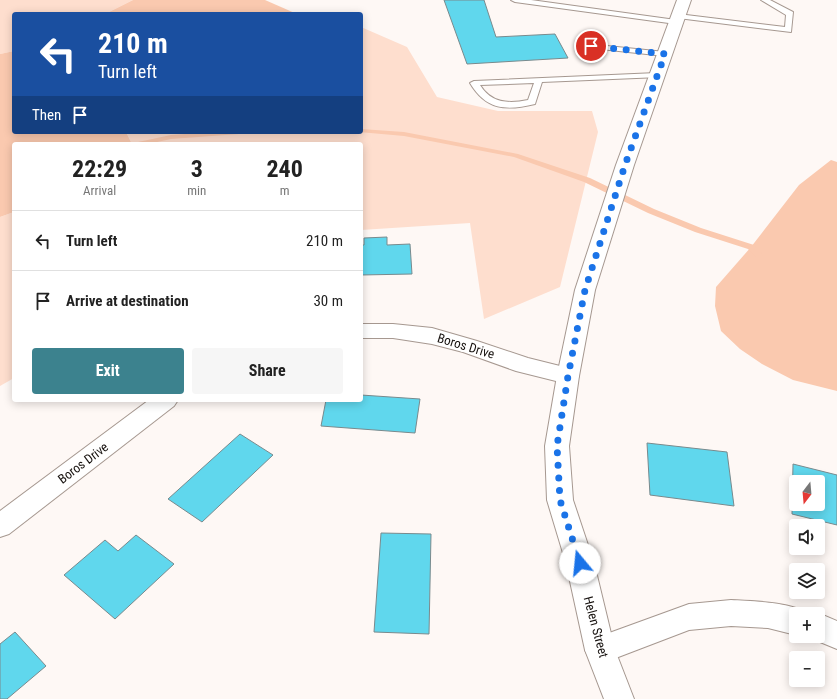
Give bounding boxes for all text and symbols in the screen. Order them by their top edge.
text: 210 m [98,27,168,60]
icon: left [32,28,84,80]
pin [574,29,608,63]
icon: arrive [580,35,602,57]
text: Turn left [98,61,157,82]
icon: arrive [69,104,91,126]
text: Then [32,106,61,124]
text: 22:29 [72,155,127,183]
text: 3 [191,155,203,183]
text: 240 [266,155,303,183]
text: Arrival [83,183,116,198]
text: min [187,183,206,198]
text: m [280,183,290,198]
icon: left [32,230,54,252]
text: Turn left [66,232,117,250]
text: 210 m [306,232,343,250]
icon: arrive [32,290,54,312]
text: Arrive at destination [66,292,189,310]
text: 30 m [313,292,343,310]
street label: Boros Drive [436,330,496,362]
button: Exit [32,348,184,394]
button: Share [192,348,343,394]
street label: Boros Drive [55,439,111,487]
north arrow [789,475,825,511]
map controls [789,475,825,687]
button: sound [789,519,825,555]
position arrow [559,542,601,584]
button: layers [789,563,825,599]
street label: Helen Street [581,595,611,659]
button: + [789,607,825,643]
button: − [789,651,825,687]

